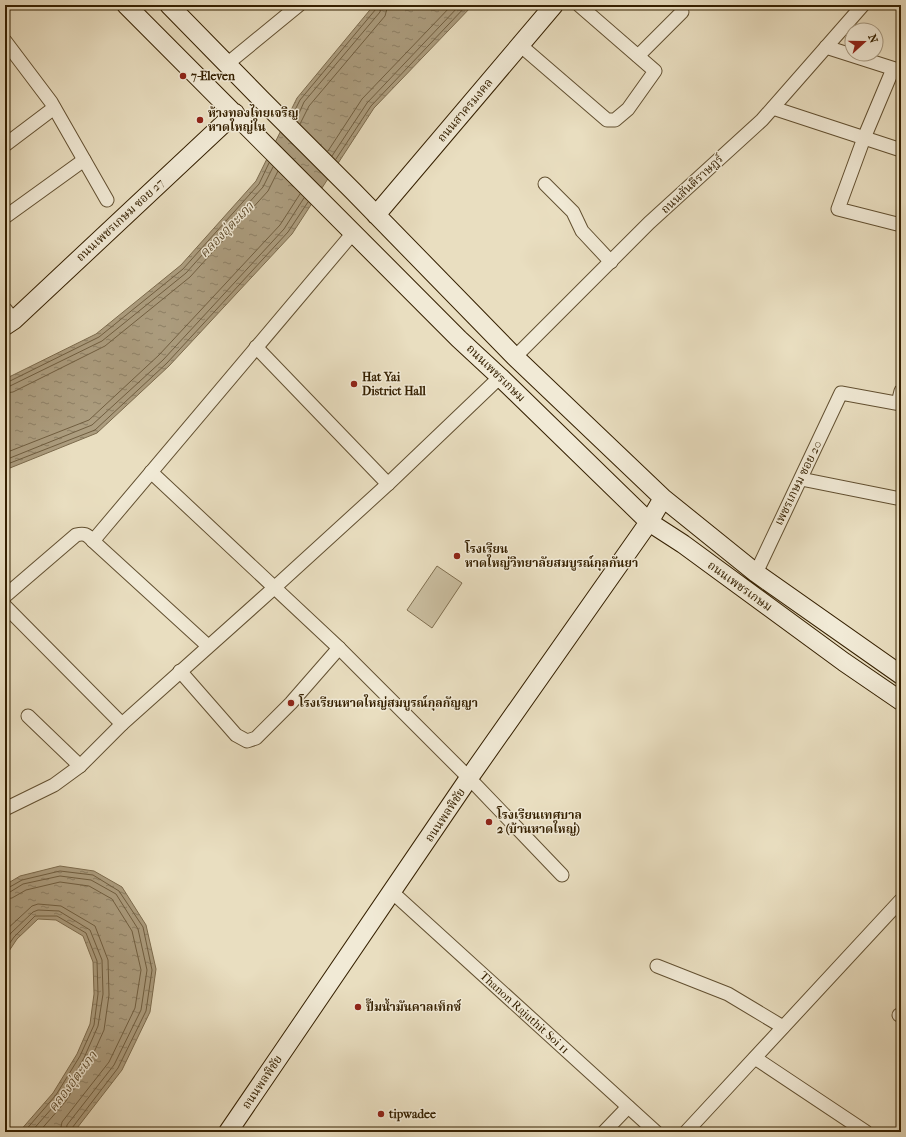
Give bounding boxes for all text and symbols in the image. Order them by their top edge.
north arrow [844,22,884,62]
text: N [865,32,881,45]
place label: 7-Eleven [190,69,236,83]
marker: 7-Eleven [178,71,188,81]
street label: ถนนสาครมงคล [434,75,496,145]
place label: ห้างทองไทยเจริญ หาดใหญ่ใน [208,104,298,134]
marker: ห้างทองไทยเจริญ หาดใหญ่ใน [195,115,205,125]
street label: ถนนสันติราษฎร์ [658,151,726,216]
street label: ถนนเพชรเกษม ซอย 27 [73,176,167,264]
water label: คลองอุ่ตะเภา [196,198,258,261]
street label: ถนนเพชรเกษม [464,341,528,405]
place label: Hat Yai District Hall [362,370,426,398]
marker: Hat Yai District Hall [349,379,359,389]
street label: เพชรเกษม ซอย 20 [771,438,825,528]
place label: โรงเรียน หาดใหญ่วิทยาลัยสมบูรณ์กุลกันยา [464,540,638,571]
marker: โรงเรียน หาดใหญ่วิทยาลัยสมบูรณ์กุลกันยา [452,551,462,561]
street label: ถนนเพชรเกษม [705,558,775,614]
place label: โรงเรียนหาดใหญ่สมบูรณ์กุลกัญญา [298,694,478,711]
marker: โรงเรียนหาดใหญ่สมบูรณ์กุลกัญญา [286,698,296,708]
street label: ถนนพลพิชัย [422,785,468,845]
place label: โรงเรียนเทศบาล 2 (บ้านหาดใหญ่) [496,806,582,836]
marker: โรงเรียนเทศบาล 2 (บ้านหาดใหญ่) [484,817,494,827]
street label: Thanon Rajuthit Soi 11 [477,968,572,1057]
place label: ปั๊มน้ำมันคาลเท็กซ์ [365,998,462,1014]
marker: ปั๊มน้ำมันคาลเท็กซ์ [353,1002,363,1012]
water label: คลองอุ่ตะเภา [45,1048,101,1115]
street label: ถนนพลพิชัย [239,1052,285,1112]
place label: tipwadee [388,1107,436,1122]
marker: tipwadee [376,1109,386,1119]

